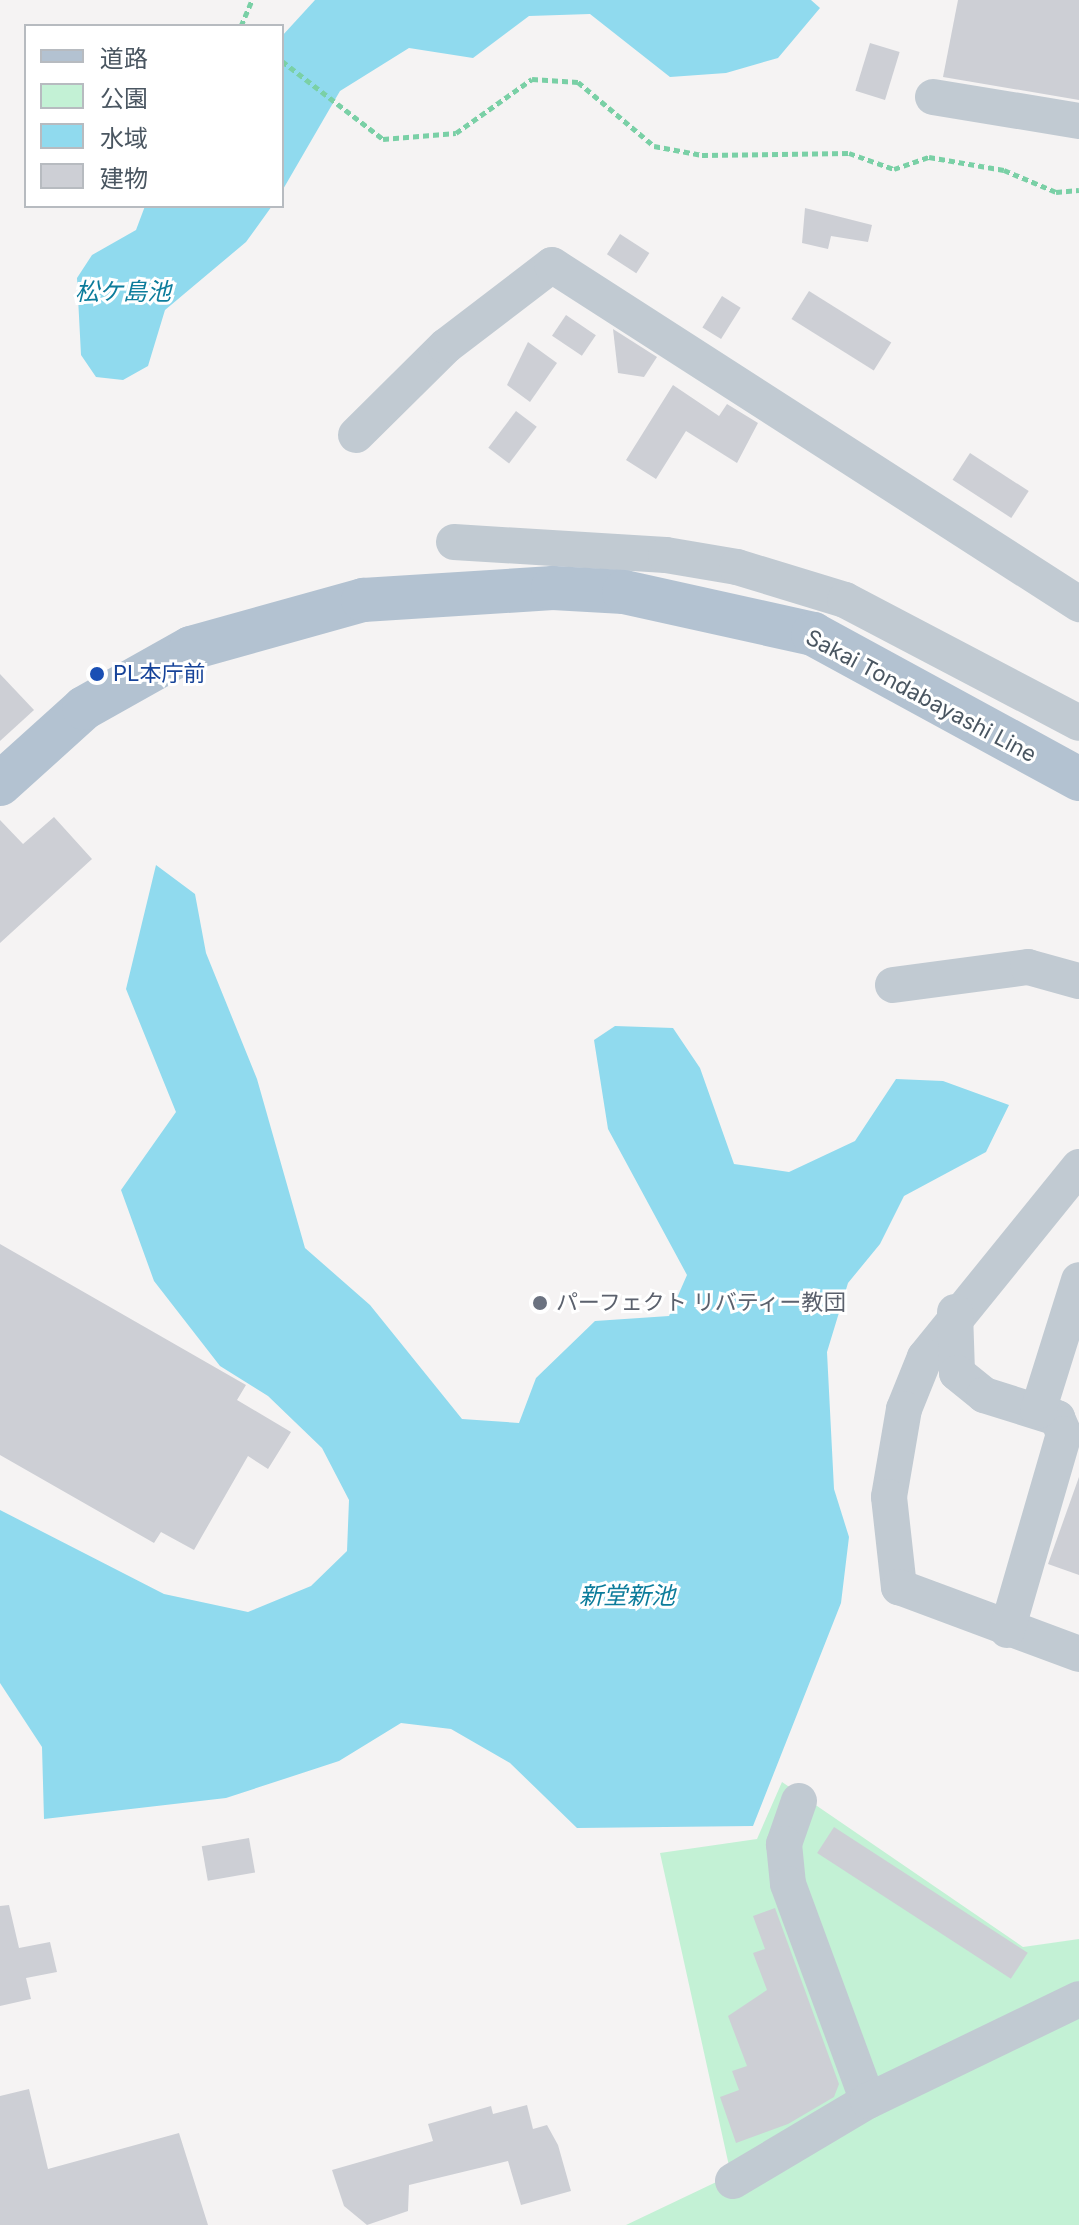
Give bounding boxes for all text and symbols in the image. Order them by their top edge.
legend [24,24,284,208]
text: 道路 [100,44,148,73]
text: 公園 [100,84,148,113]
text: 水域 [100,124,148,153]
text: 建物 [100,164,148,193]
water label: 松ケ島池 [75,278,171,306]
street label: Sakai Tondabayashi Line [801,624,1041,768]
place label: PL本庁前 [113,661,205,687]
marker: PL本庁前 [88,665,106,683]
place label: パーフェクト リバティー教団 [556,1290,848,1316]
marker: パーフェクト リバティー教団 [531,1294,549,1312]
water label: 新堂新池 [579,1582,675,1610]

